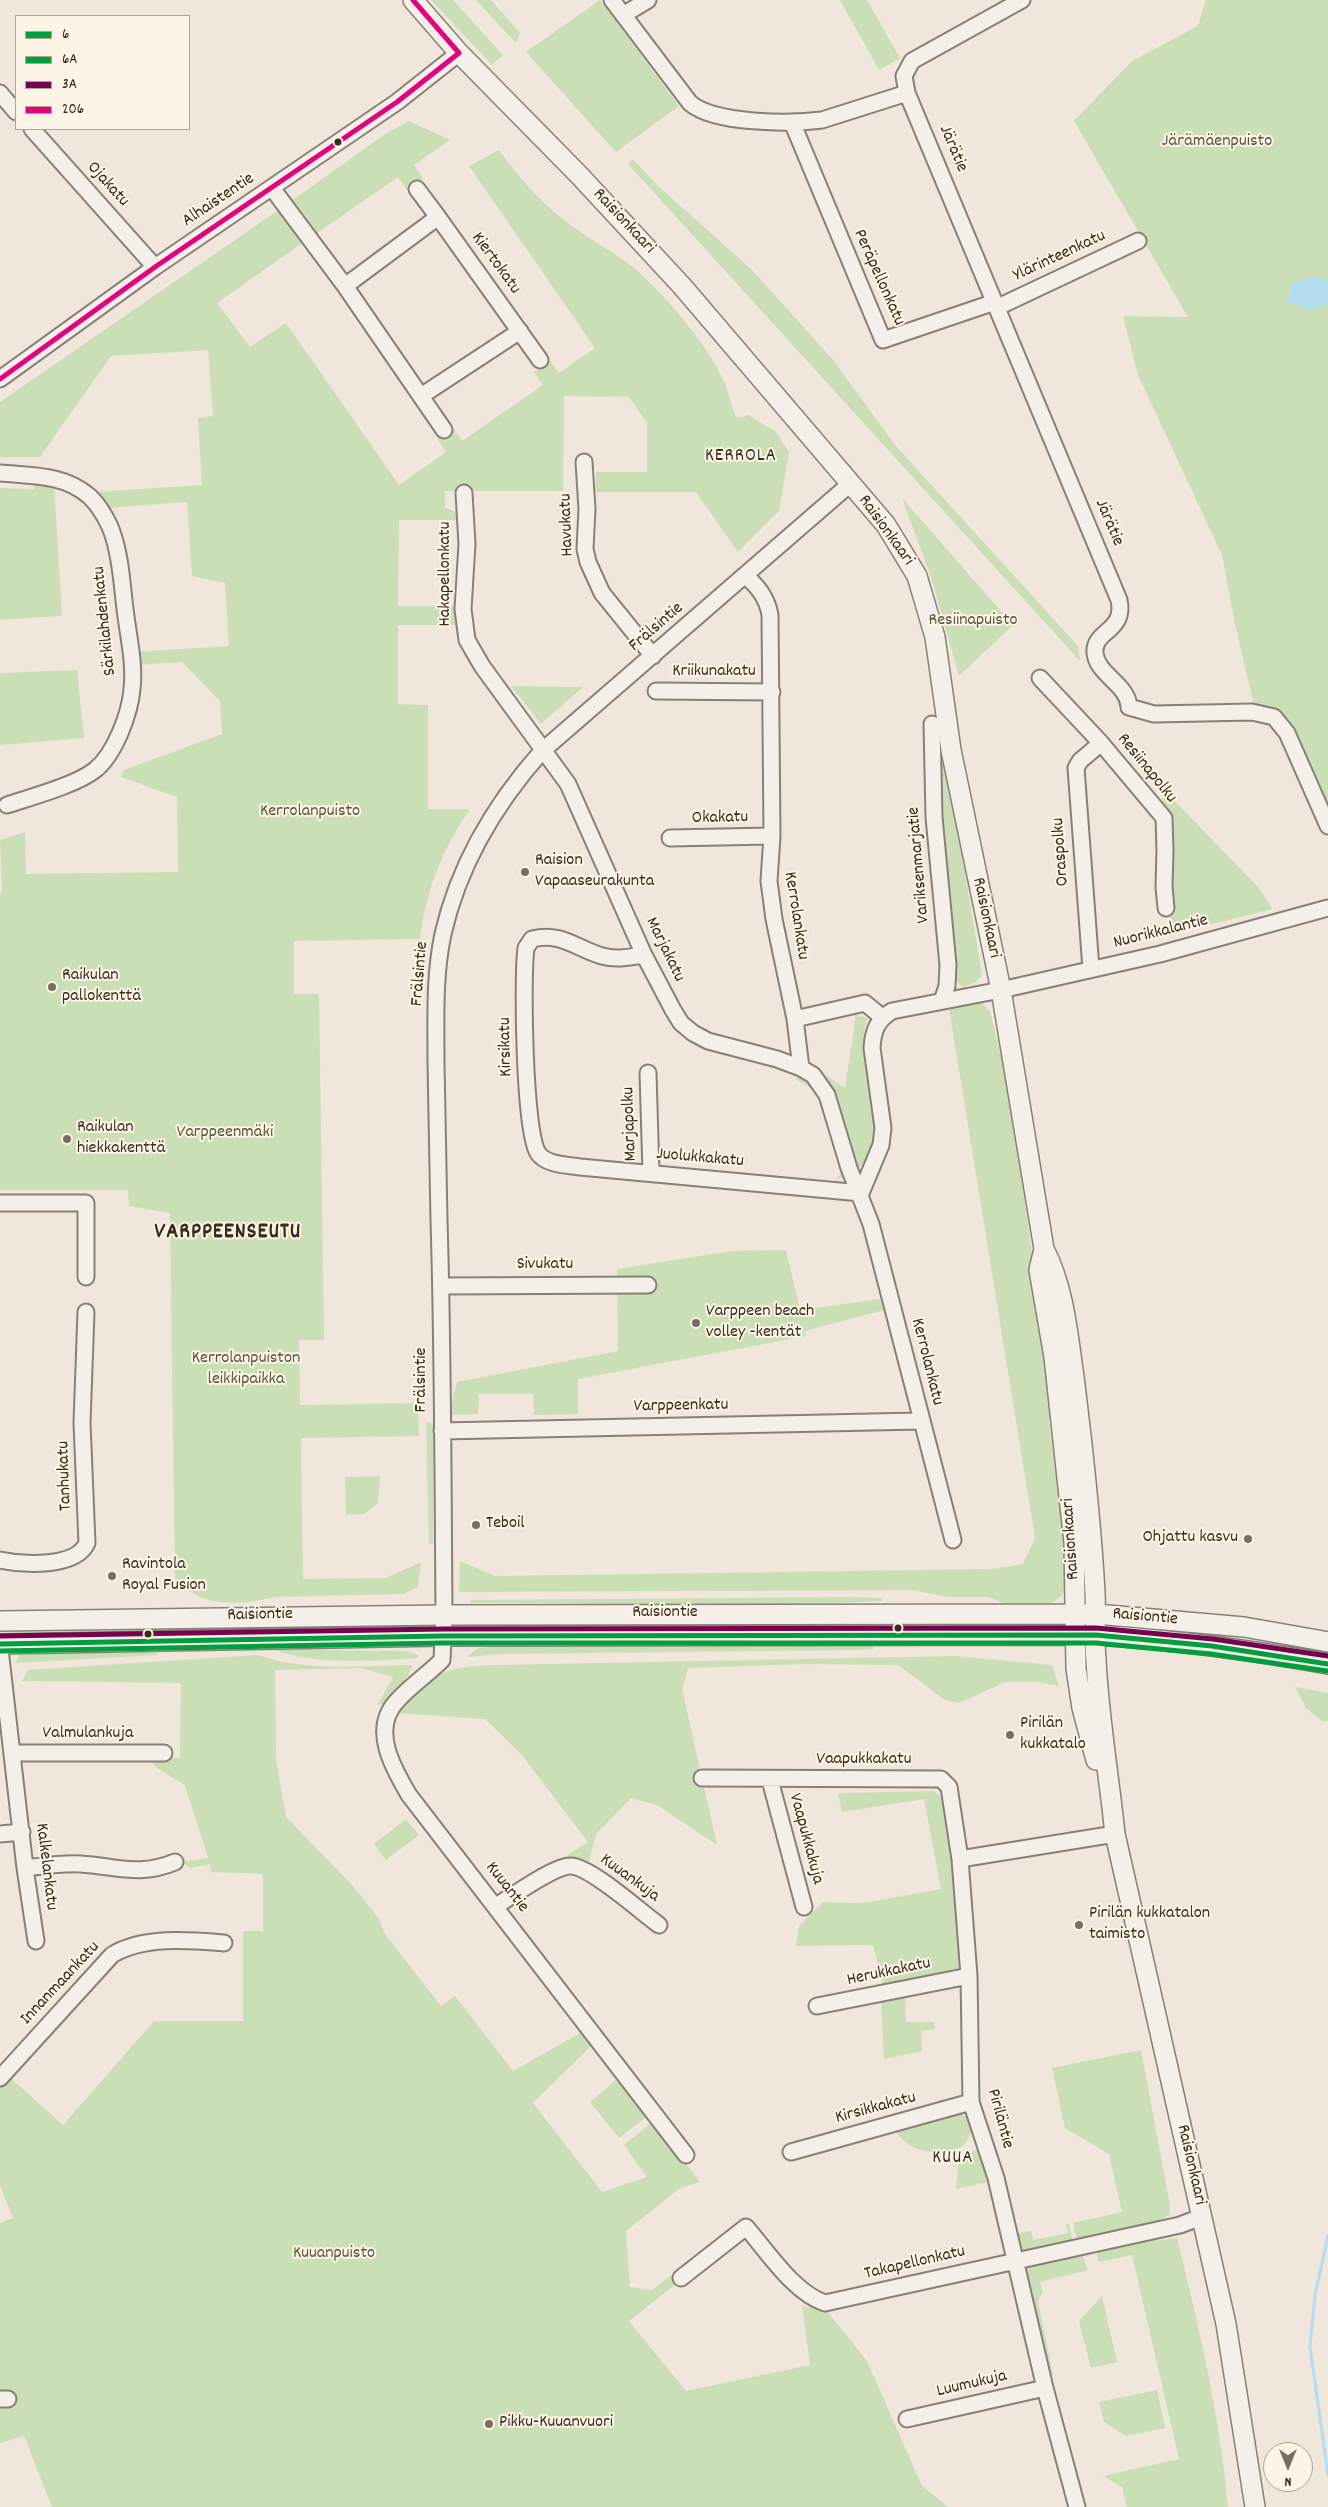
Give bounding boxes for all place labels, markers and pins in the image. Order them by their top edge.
unlabelled marker [333,137,343,147]
place label: Raision Vapaaseurakunta [535,851,654,894]
marker: Raision Vapaaseurakunta [519,866,531,878]
place label: Raikulan pallokenttä [62,966,141,1009]
marker: Raikulan pallokenttä [46,981,58,993]
place label: Raikulan hiekkakenttä [77,1118,166,1160]
marker: Raikulan hiekkakenttä [61,1133,73,1145]
place label: Varppeen beach volley -kentät [706,1302,814,1345]
marker: Varppeen beach volley -kentät [690,1317,702,1329]
place label: Teboil [486,1514,525,1536]
marker: Teboil [470,1519,482,1531]
place label: Ohjattu kasvu [1142,1528,1238,1550]
marker: Ohjattu kasvu [1242,1533,1254,1545]
place label: Ravintola Royal Fusion [122,1555,206,1598]
marker: Ravintola Royal Fusion [106,1570,118,1582]
unlabelled marker [893,1623,903,1633]
unlabelled marker [143,1629,153,1639]
place label: Pirilän kukkatalo [1020,1714,1086,1756]
marker: Pirilän kukkatalo [1004,1729,1016,1741]
place label: Pirilän kukkatalon taimisto [1089,1904,1210,1946]
marker: Pirilän kukkatalon taimisto [1073,1919,1085,1931]
place label: Pikku-Kuuanvuori [499,2413,613,2435]
marker: Pikku-Kuuanvuori [483,2418,495,2430]

